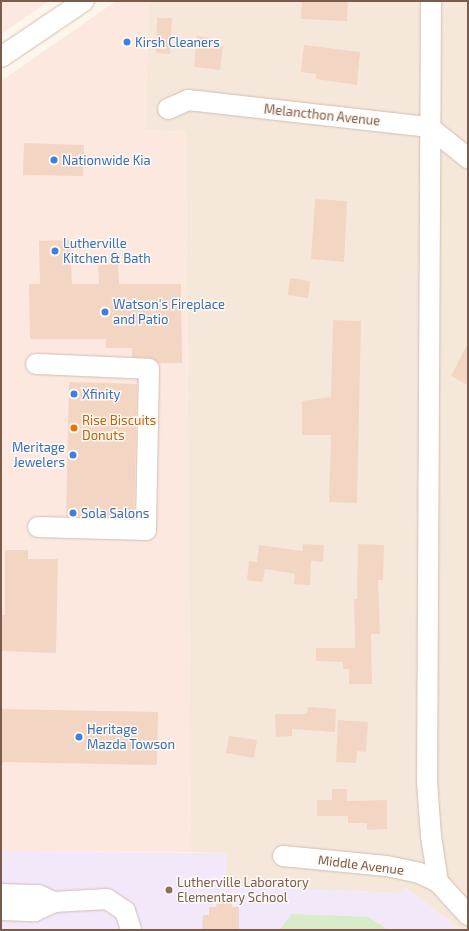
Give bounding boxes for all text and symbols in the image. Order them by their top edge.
place label: Kirsh Cleaners [135,34,220,50]
marker: Kirsh Cleaners [122,37,132,47]
street label: Melancthon Avenue [263,101,381,129]
place label: Nationwide Kia [62,152,151,168]
marker: Nationwide Kia [49,155,59,165]
place label: Lutherville Kitchen & Bath [63,236,151,267]
marker: Lutherville Kitchen & Bath [50,246,60,256]
place label: Watson's Fireplace and Patio [113,297,225,328]
marker: Watson's Fireplace and Patio [100,307,110,317]
place label: Xfinity [82,386,120,402]
marker: Xfinity [69,389,79,399]
place label: Rise Biscuits Donuts [82,413,156,444]
marker: Rise Biscuits Donuts [69,423,79,433]
place label: Meritage Jewelers [12,440,65,471]
marker: Meritage Jewelers [68,450,78,460]
place label: Sola Salons [81,505,149,521]
marker: Sola Salons [68,508,78,518]
place label: Heritage Mazda Towson [87,722,175,753]
marker: Heritage Mazda Towson [74,732,84,742]
street label: Middle Avenue [317,852,405,878]
place label: Lutherville Laboratory Elementary School [177,875,309,906]
marker: Lutherville Laboratory Elementary School [164,885,174,895]

